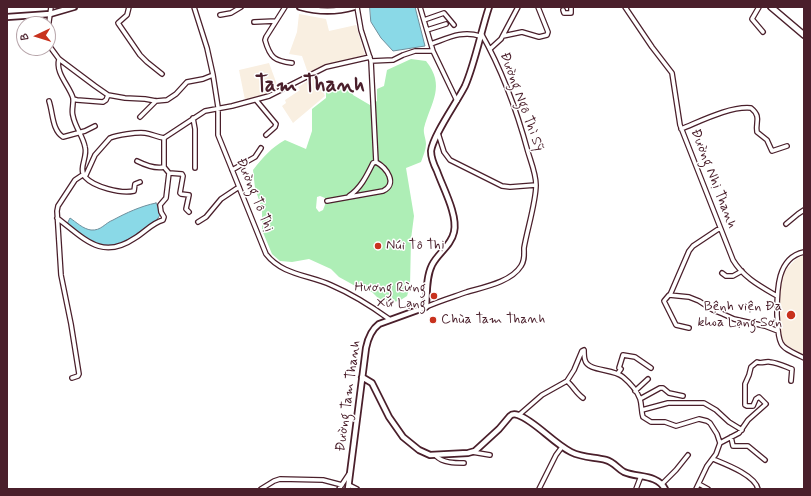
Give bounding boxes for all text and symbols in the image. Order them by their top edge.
north arrow [16,16,56,56]
text: B [18,33,32,41]
street label: Đường Ngô Thì Sỹ [495,50,547,154]
district label: Tam Thanh [255,73,365,99]
street label: Đường Nhị Thanh [686,127,740,231]
street label: Đường Tô Thị [232,156,276,234]
place label: Núi Tô Thị [386,238,444,254]
marker: Núi Tô Thị [373,241,383,251]
place label: Hương Rừng Xứ Lạng [354,280,426,312]
marker: Hương Rừng Xứ Lạng [429,291,439,301]
place label: Bệnh viện Đa khoa Lạng Sơn [698,299,782,332]
marker: Bệnh viện Đa khoa Lạng Sơn [785,309,797,321]
place label: Chùa Tam Thanh [441,312,545,328]
marker: Chùa Tam Thanh [428,315,438,325]
street label: Đường Tam Thanh [333,339,365,453]

